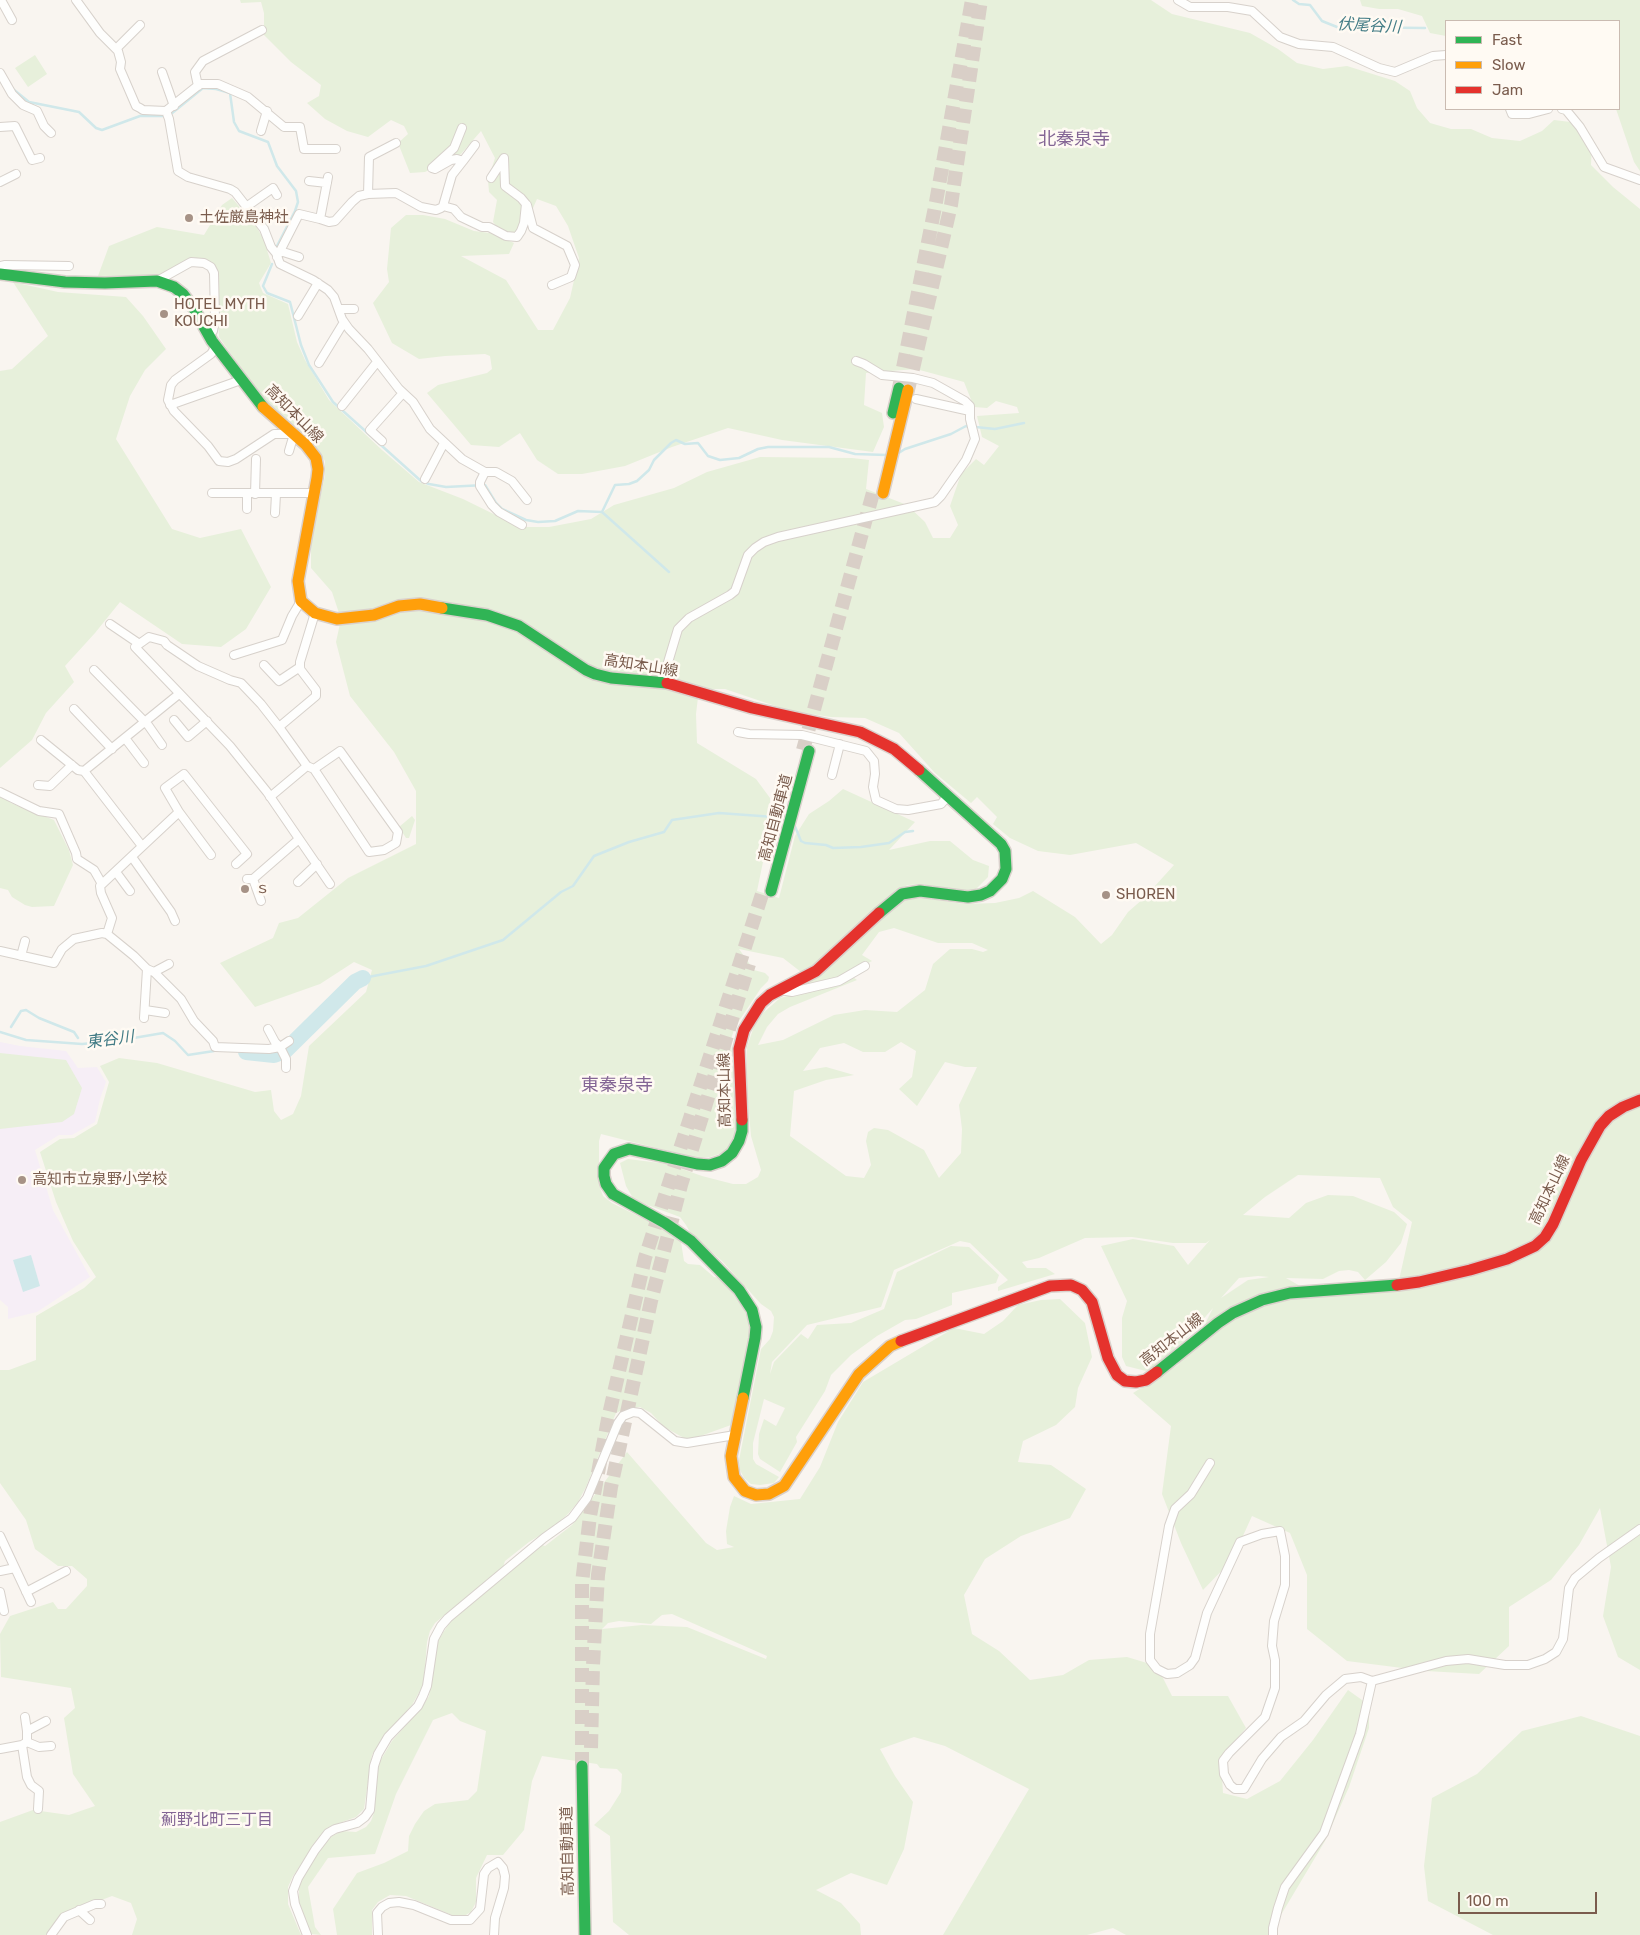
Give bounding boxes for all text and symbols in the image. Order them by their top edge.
water label: 伏尾谷川 [1337,15,1401,37]
legend [1445,20,1620,110]
text: Fast [1492,31,1522,49]
text: Slow [1492,56,1525,74]
text: Jam [1492,81,1523,99]
district label: 北秦泉寺 [1038,129,1110,151]
place label: 土佐厳島神社 [199,209,289,227]
marker: 土佐厳島神社 [183,212,195,224]
place label: HOTEL MYTH KOUCHI [174,296,266,331]
marker: HOTEL MYTH KOUCHI [158,308,170,320]
street label: 高知本山線 [261,381,327,447]
street label: 高知本山線 [603,651,679,681]
street label: 高知自動車道 [756,772,796,864]
place label: ｓ [255,880,270,898]
marker: ｓ [239,883,251,895]
place label: SHOREN [1116,886,1176,904]
marker: SHOREN [1100,889,1112,901]
water label: 東谷川 [85,1028,135,1052]
street label: 高知本山線 [715,1052,735,1128]
district label: 東秦泉寺 [581,1075,653,1097]
street label: 高知本山線 [1526,1152,1574,1228]
place label: 高知市立泉野小学校 [32,1171,167,1189]
marker: 高知市立泉野小学校 [16,1174,28,1186]
street label: 高知本山線 [1137,1310,1207,1370]
street label: 高知自動車道 [558,1806,578,1896]
district label: 薊野北町三丁目 [161,1810,273,1830]
scale bar [1460,1882,1599,1914]
text: 100 m [1466,1892,1508,1910]

